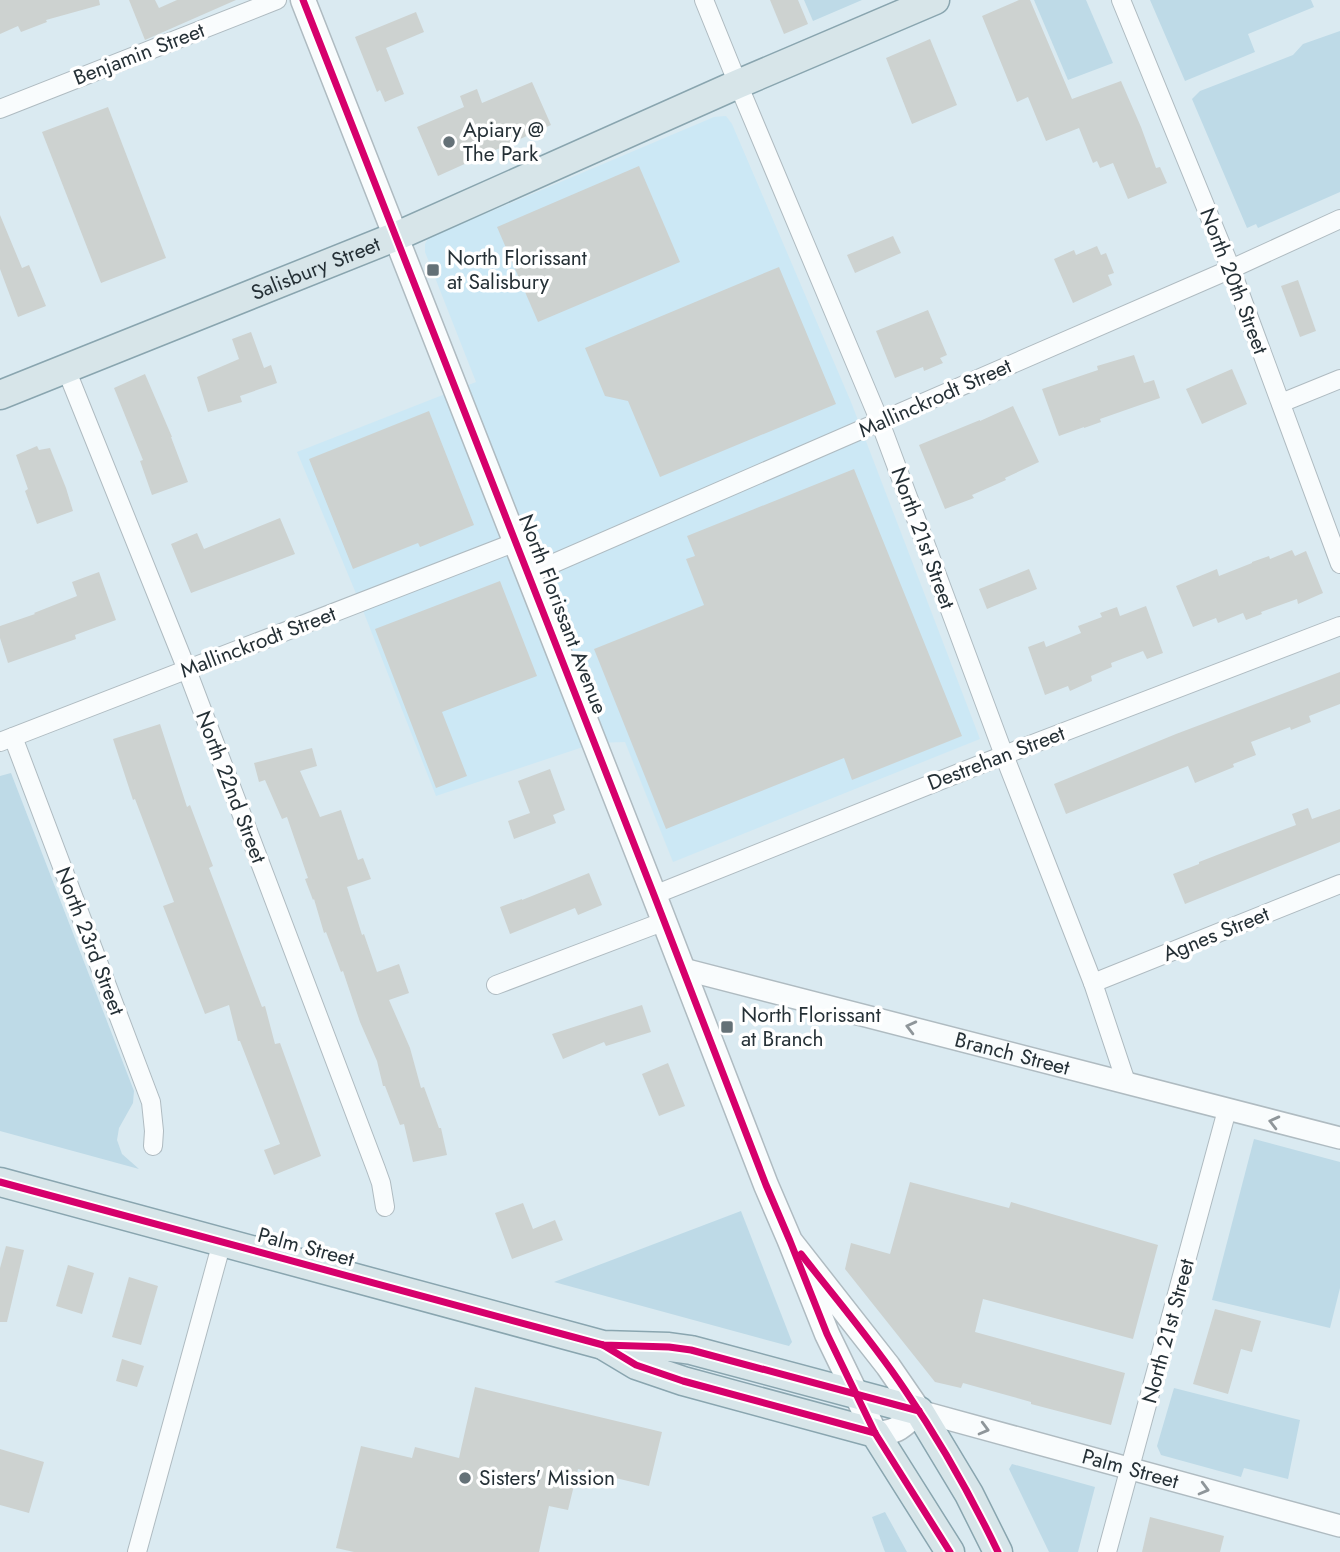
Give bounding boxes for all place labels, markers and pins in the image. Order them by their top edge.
place label: Apiary @ The Park [463,115,544,169]
marker: Apiary @ The Park [441,134,457,150]
place label: North Florissant at Salisbury [447,243,587,297]
marker: North Florissant at Salisbury [425,262,441,278]
place label: North Florissant at Branch [741,1000,881,1054]
marker: North Florissant at Branch [719,1019,735,1035]
place label: Sisters' Mission [479,1463,615,1493]
marker: Sisters' Mission [457,1470,473,1486]

